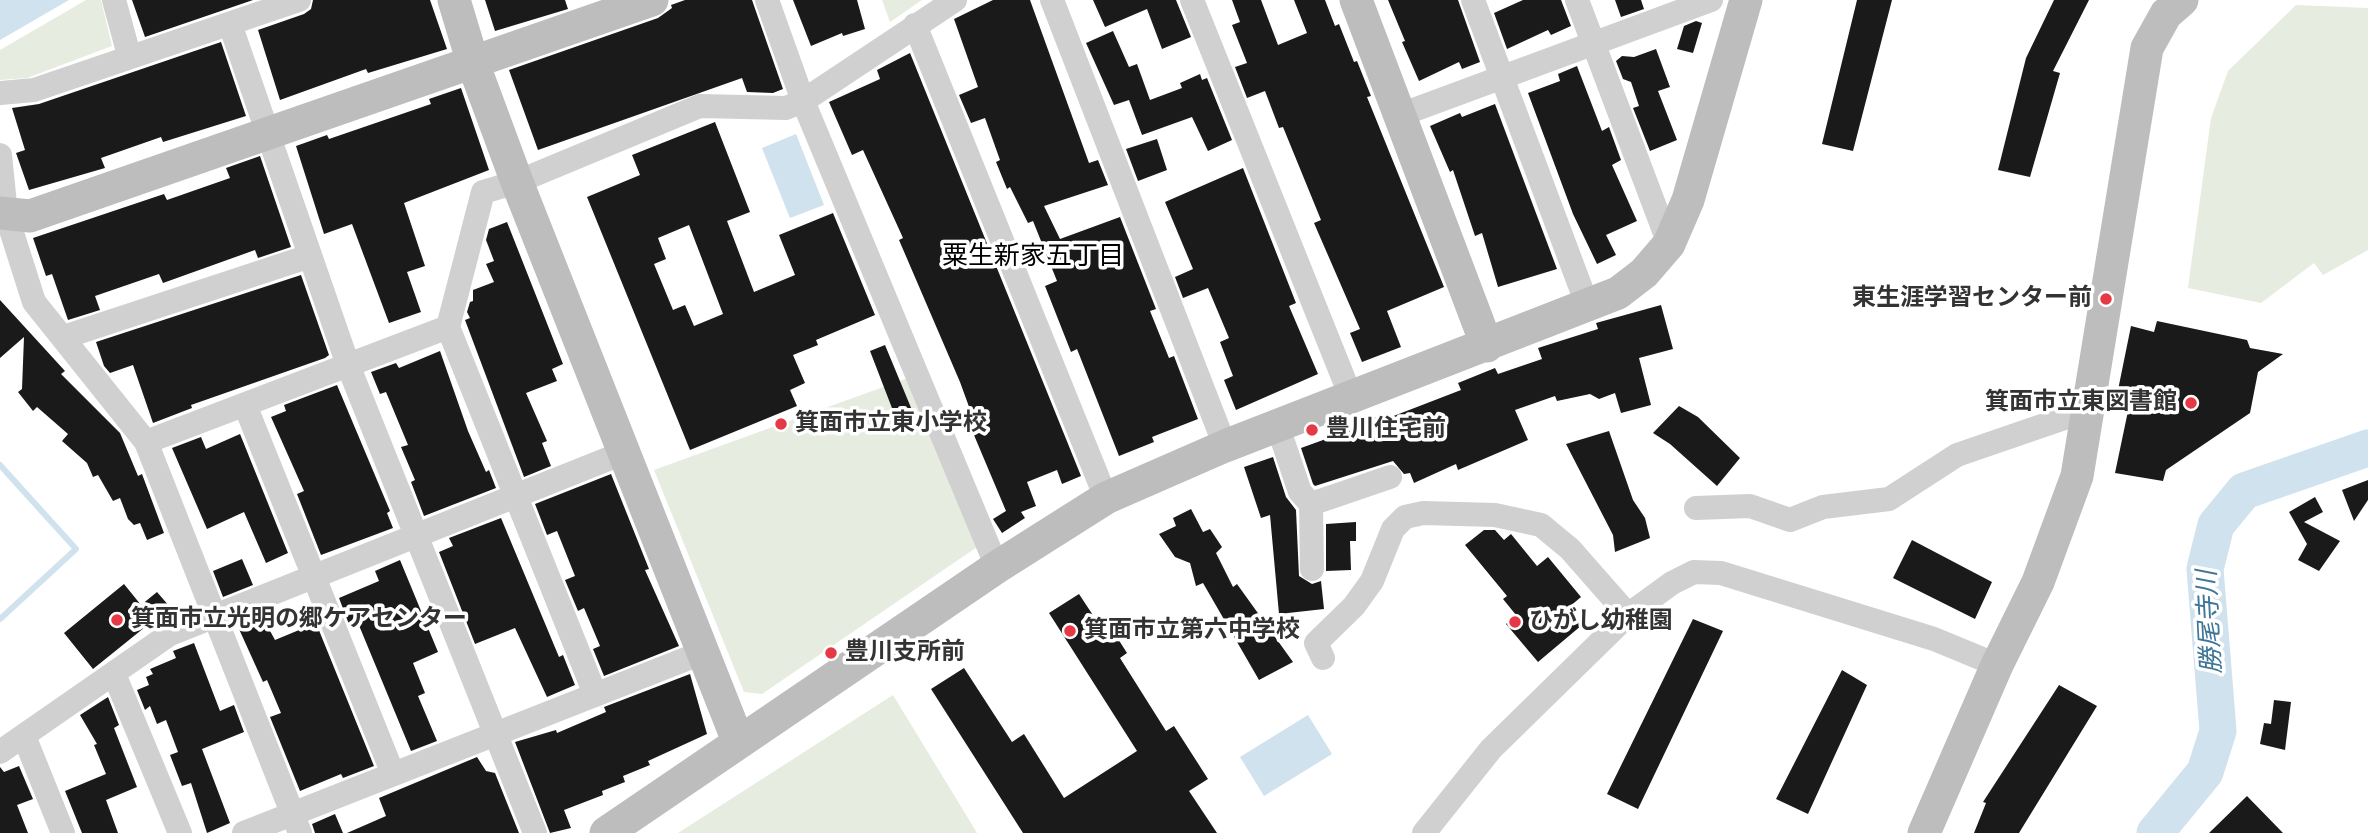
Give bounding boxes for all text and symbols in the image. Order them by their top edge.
district label: 粟生新家五丁目 [942,241,1124,273]
place label: 東生涯学習センター前 [1852,285,2092,313]
marker: 東生涯学習センター前 [2098,291,2114,307]
place label: 箕面市立東図書館 [1985,389,2177,417]
marker: 箕面市立東図書館 [2183,395,2199,411]
place label: 箕面市立東小学校 [795,410,987,438]
marker: 箕面市立東小学校 [773,416,789,432]
place label: 豊川住宅前 [1326,416,1446,444]
marker: 豊川住宅前 [1304,422,1320,438]
water label: 勝尾寺川 [2193,569,2229,675]
place label: 箕面市立光明の郷ケアセンター [131,606,467,634]
place label: ひがし幼稚園 [1529,608,1673,636]
marker: 箕面市立光明の郷ケアセンター [109,612,125,628]
marker: ひがし幼稚園 [1507,614,1523,630]
place label: 箕面市立第六中学校 [1084,617,1300,645]
marker: 箕面市立第六中学校 [1062,623,1078,639]
place label: 豊川支所前 [845,639,965,667]
marker: 豊川支所前 [823,645,839,661]

